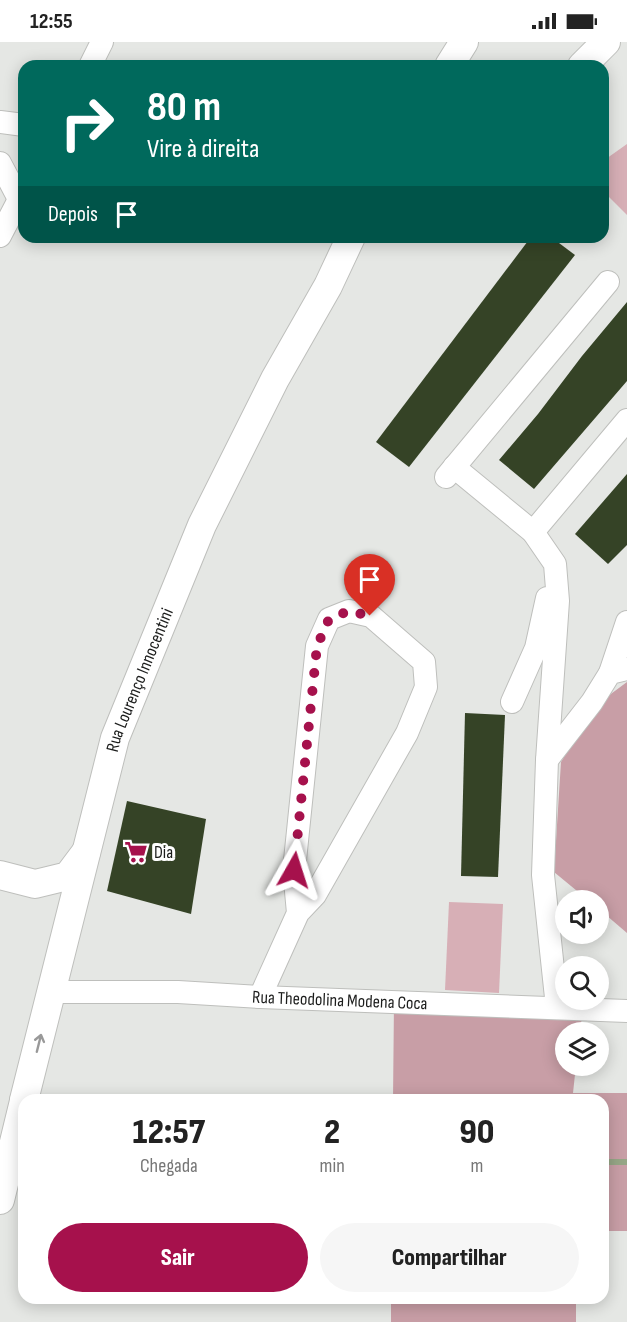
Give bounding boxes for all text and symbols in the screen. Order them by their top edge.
text: 12:55 [30,8,73,35]
text: 80 m [147,82,221,133]
icon: right [48,84,126,162]
text: Vire à direita [147,133,259,165]
icon: arrive [110,198,143,231]
text: Depois [48,201,98,228]
pin [344,554,395,616]
icon: arrive [353,563,386,596]
street label: Rua Lourenço Innocentini [102,605,178,754]
position arrow [262,838,326,902]
supermarket icon: Dia [123,839,149,865]
place label: Dia [154,842,173,863]
map controls [555,890,609,1076]
button: sound [555,890,609,944]
button: search [555,956,609,1010]
street label: Rua Theodolina Modena Coca [252,987,428,1014]
button: layers [555,1022,609,1076]
one-way arrow [33,1034,45,1053]
text: 12:57 [133,1111,205,1154]
text: 2 [324,1111,340,1154]
text: 90 [459,1111,494,1154]
text: Chegada [140,1154,198,1178]
text: min [320,1154,345,1178]
text: m [470,1154,483,1178]
button: Sair [48,1223,308,1292]
button: Compartilhar [320,1223,579,1292]

